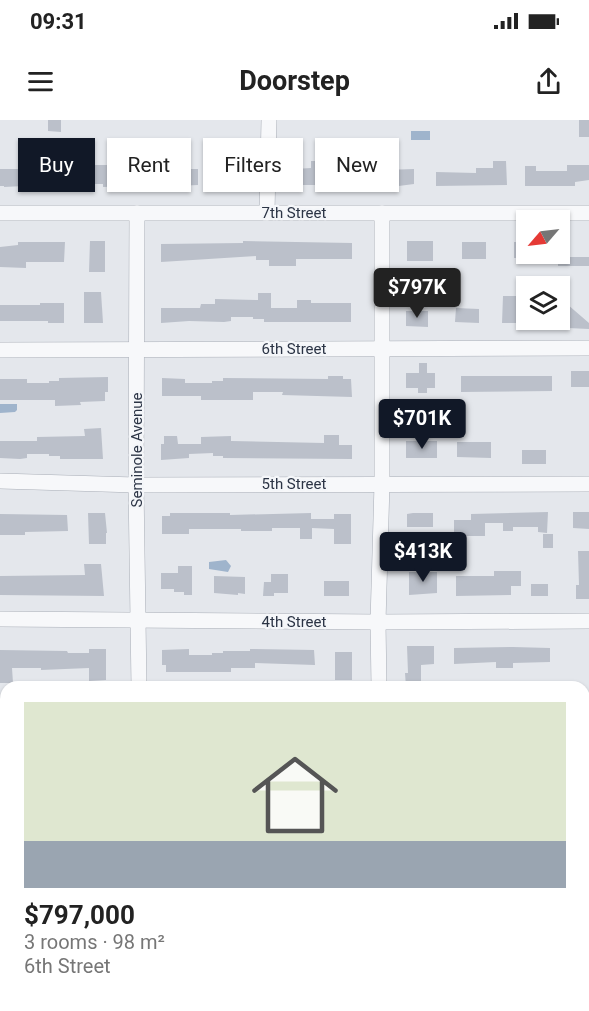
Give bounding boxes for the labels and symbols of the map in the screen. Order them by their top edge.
street label: 7th Street [262,204,327,222]
north arrow [516,210,570,264]
pin: $797K [375,268,459,319]
street label: 6th Street [262,340,327,358]
street label: Seminole Avenue [128,393,146,507]
pin: $701K [380,399,464,450]
street label: 5th Street [262,475,327,493]
pin: $413K [381,532,465,583]
street label: 4th Street [262,613,327,631]

